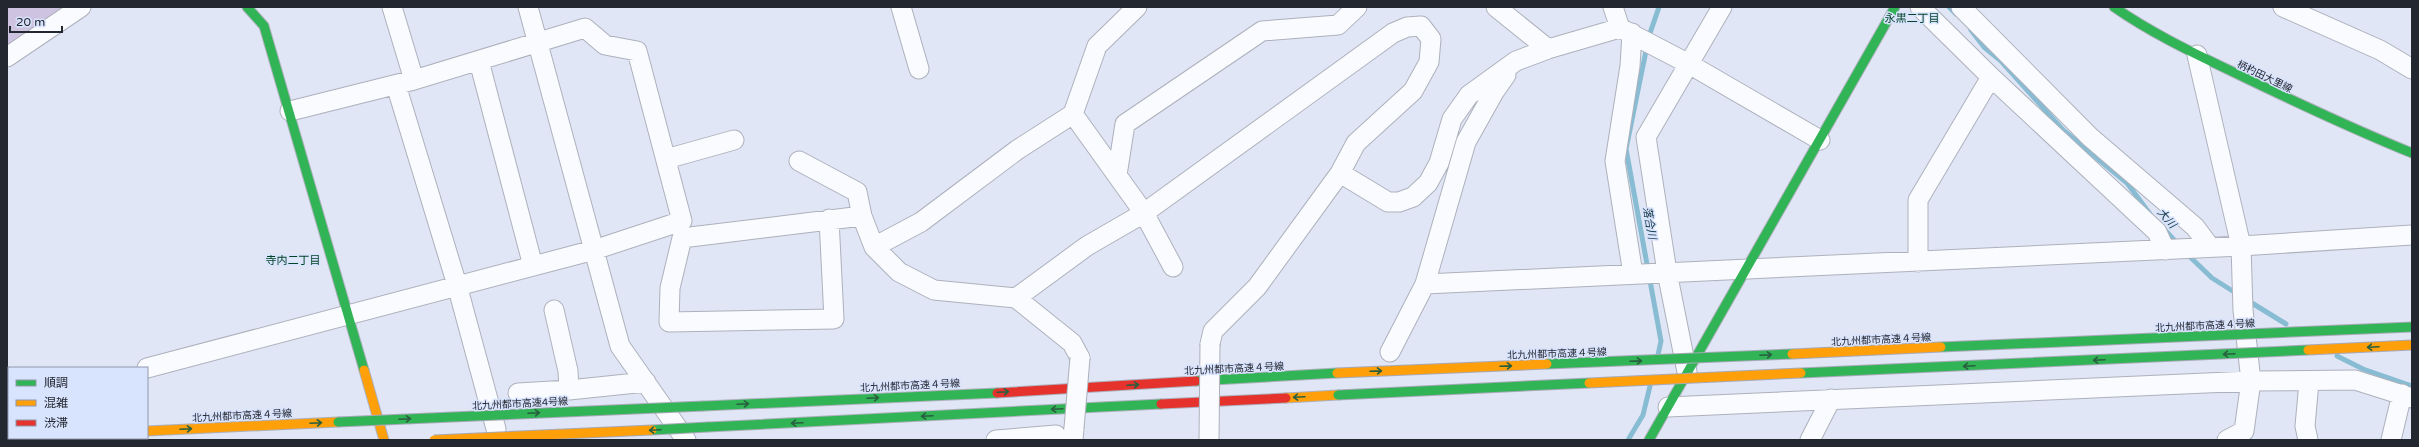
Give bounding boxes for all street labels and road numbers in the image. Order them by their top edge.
street label: 柄杓田大里線 [2235,58,2294,95]
street label: 北九州都市高速４号線 [2155,317,2255,335]
street label: 北九州都市高速４号線 [1831,331,1931,349]
street label: 北九州都市高速４号線 [1507,346,1607,362]
street label: 北九州都市高速４号線 [1184,360,1284,378]
street label: 北九州都市高速４号線 [860,377,960,395]
street label: 北九州都市高速4号線 [472,395,568,413]
street label: 北九州都市高速４号線 [192,407,292,425]

